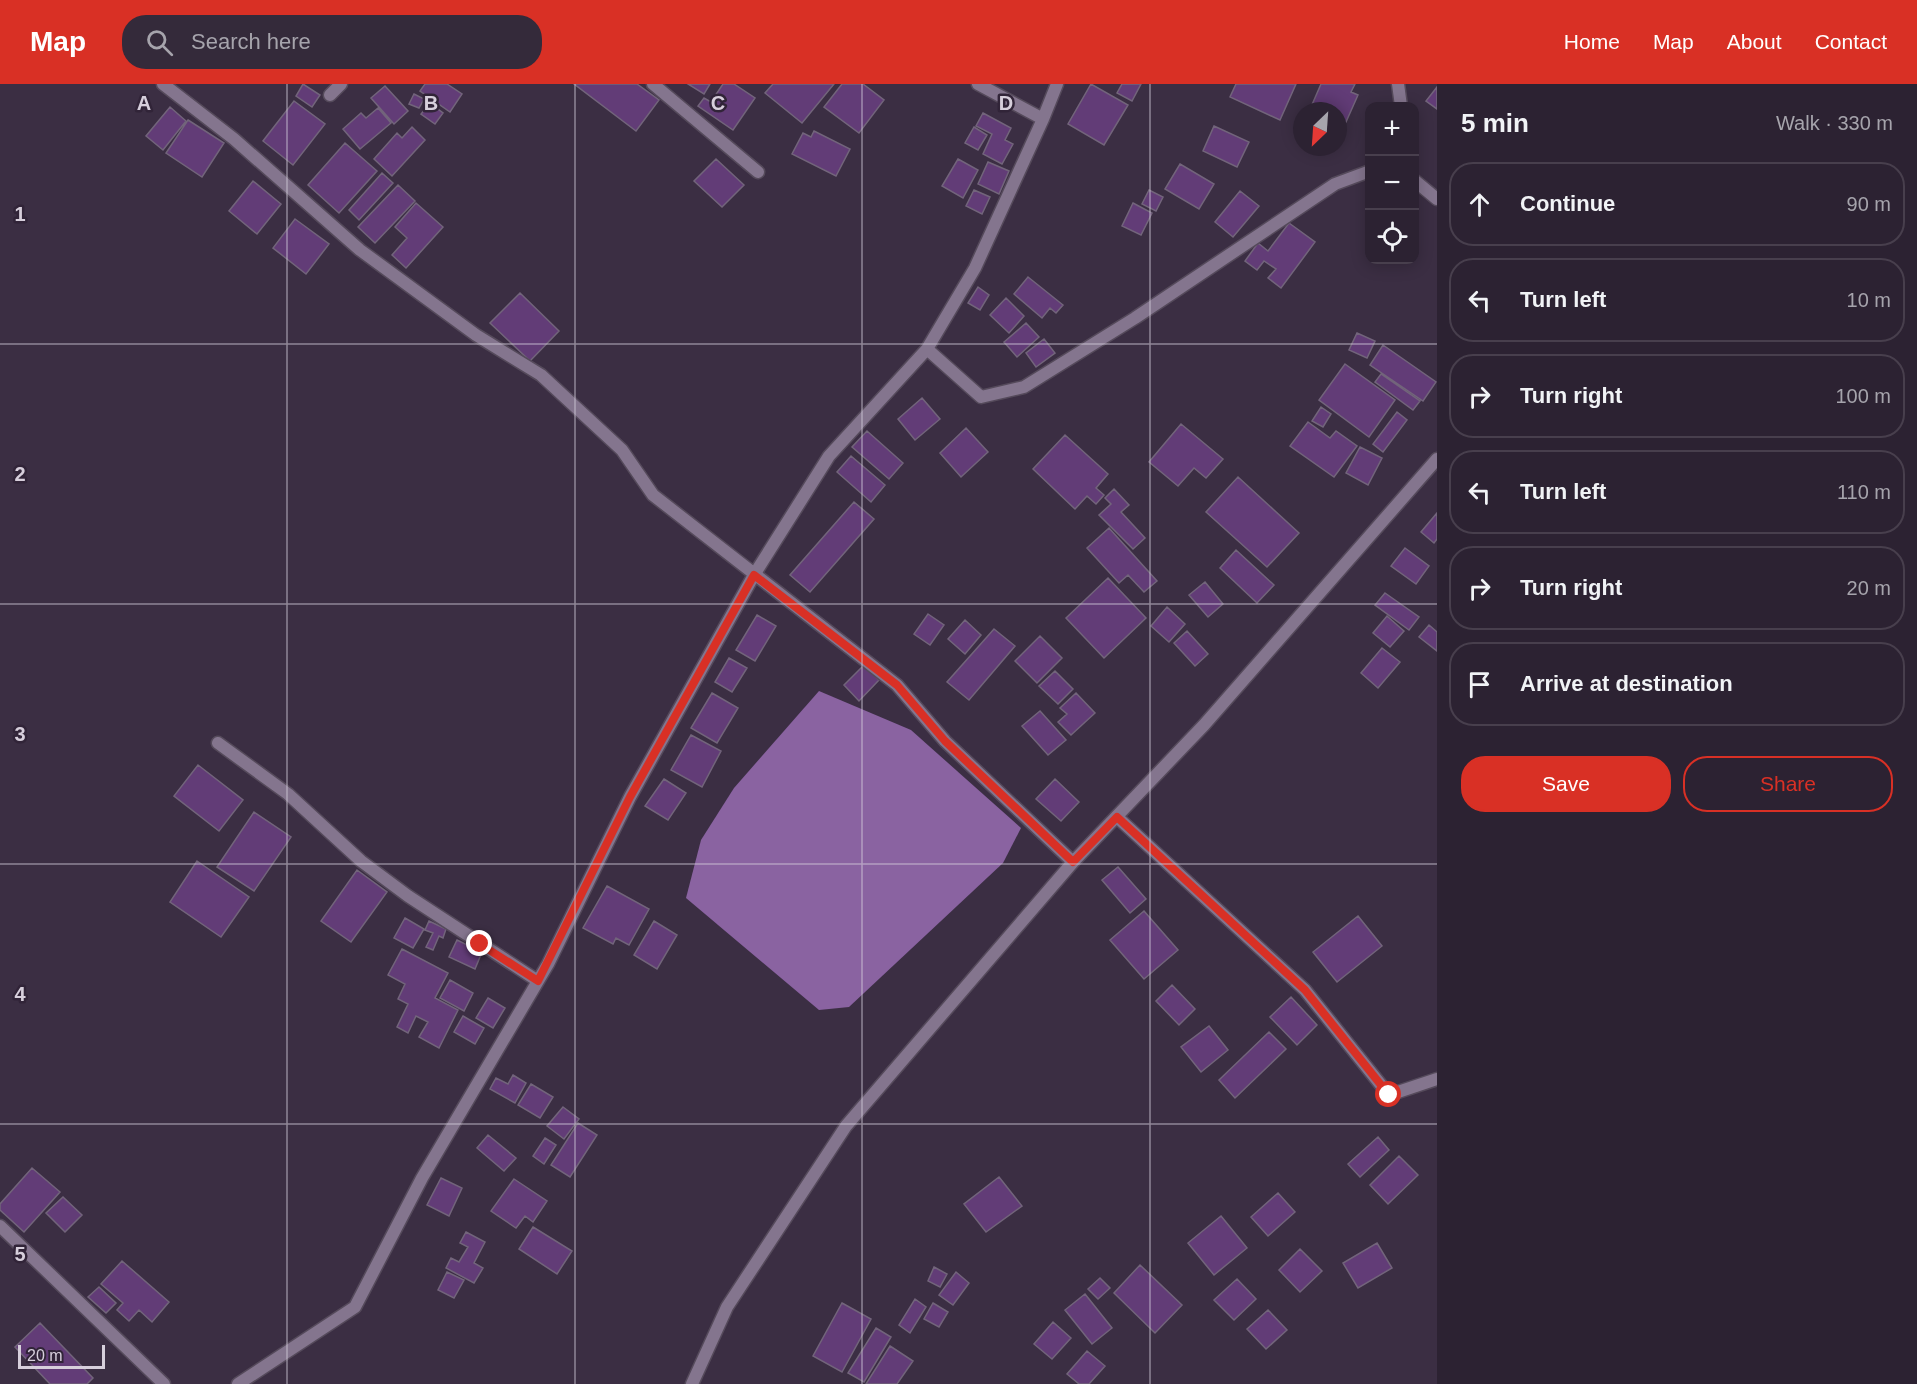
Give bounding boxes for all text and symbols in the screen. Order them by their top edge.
search box [122,15,542,69]
text: Map [30,26,86,57]
icon: search [143,26,176,59]
text: Search here [191,29,311,54]
text: Home [1564,30,1620,53]
text: Map [1653,30,1694,53]
text: About [1727,30,1782,53]
text: Contact [1815,30,1887,53]
text: A [137,92,151,114]
text: B [424,92,438,114]
text: C [711,92,725,114]
text: D [999,92,1013,114]
north arrow [1293,102,1347,156]
map controls [1365,102,1419,264]
button: + [1365,102,1419,156]
text: 5 min [1461,108,1529,138]
text: Walk · 330 m [1776,112,1893,134]
button: − [1365,156,1419,210]
icon: ahead [1463,188,1496,221]
text: Continue [1520,191,1615,216]
text: 90 m [1847,193,1891,215]
text: 1 [14,203,26,225]
button: locate [1365,210,1419,264]
icon: left [1463,284,1496,317]
text: Turn left [1520,287,1606,312]
text: 10 m [1847,289,1891,311]
icon: right [1463,380,1496,413]
text: Turn right [1520,383,1622,408]
text: 100 m [1835,385,1891,407]
text: 2 [14,463,26,485]
icon: left [1463,476,1496,509]
text: Turn left [1520,479,1606,504]
text: 110 m [1837,481,1891,503]
icon: right [1463,572,1496,605]
text: Turn right [1520,575,1622,600]
text: 20 m [1847,577,1891,599]
icon: arrive [1463,668,1496,701]
text: Arrive at destination [1520,671,1733,696]
text: 3 [14,723,26,745]
button: Save [1461,756,1671,812]
button: Share [1683,756,1893,812]
route end [466,930,492,956]
text: 4 [14,983,26,1005]
route start [1375,1081,1401,1107]
text: 5 [14,1243,26,1265]
scale bar [18,1342,105,1370]
text: 20 m [27,1347,63,1364]

